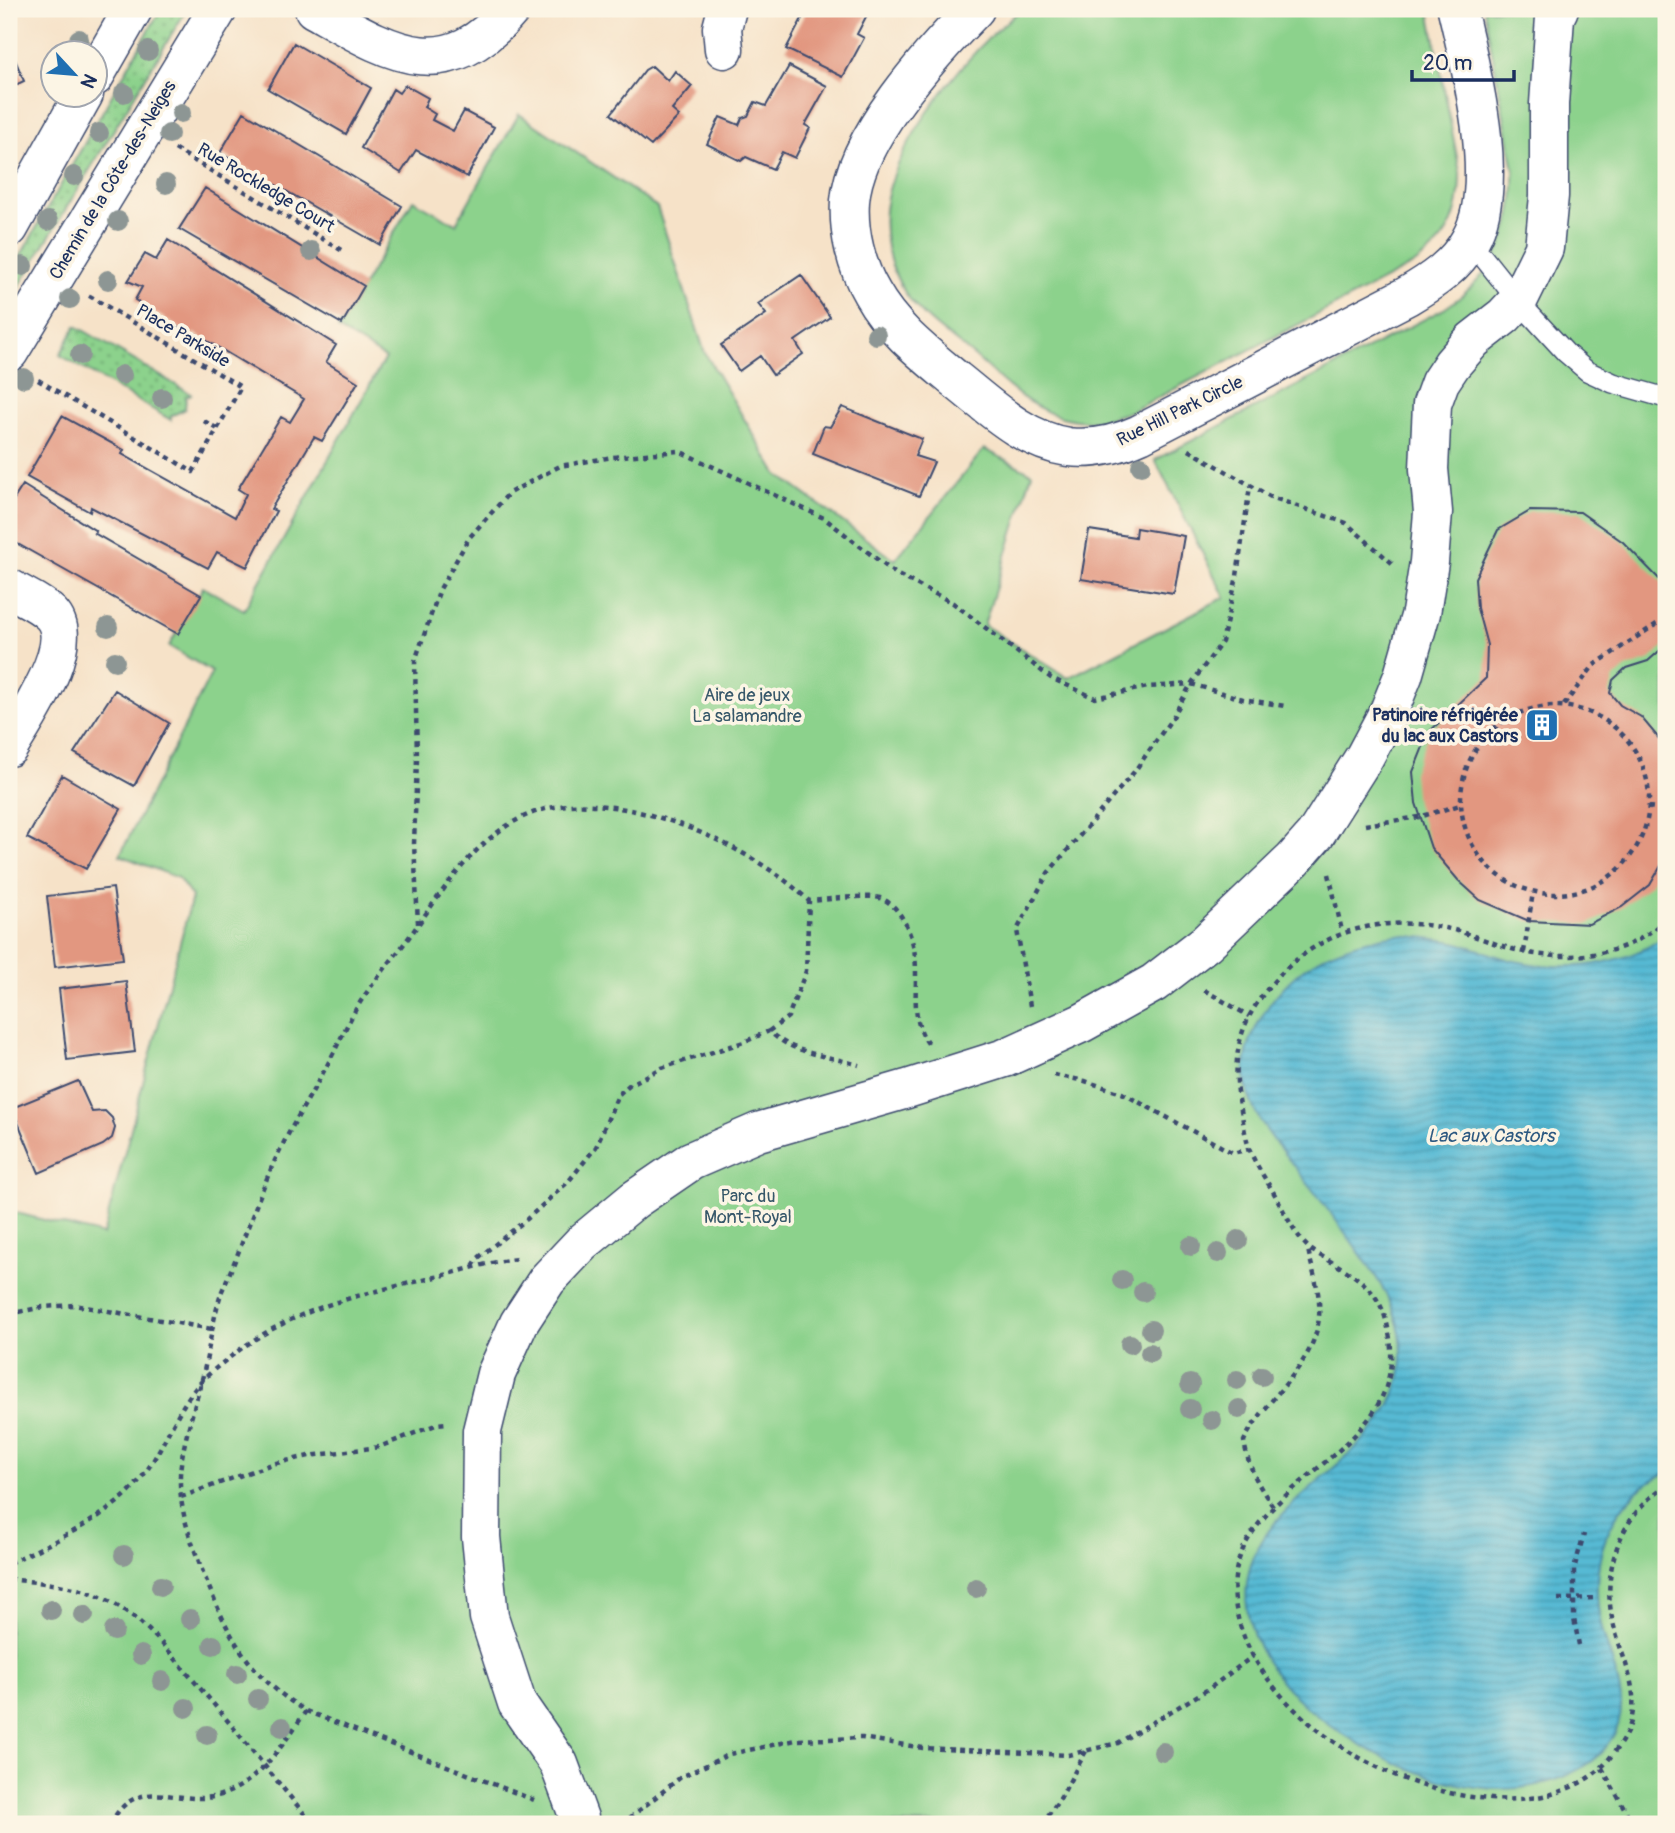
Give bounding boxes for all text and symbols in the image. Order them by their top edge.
north arrow [38,38,108,108]
scale bar [1412,38,1514,82]
text: 20 m [1423,50,1472,77]
street label: Chemin de la Côte-des-Neiges [45,77,181,283]
street label: Rue Rockledge Court [193,138,339,238]
street label: Place Parkside [132,299,234,373]
street label: Rue Hill Park Circle [1113,370,1247,452]
park label: Aire de jeux La salamandre [692,684,802,728]
place label: Patinoire réfrigérée du lac aux Castors [1372,704,1519,748]
building icon: Patinoire réfrigérée du lac aux Castors [1523,706,1561,744]
water label: Lac aux Castors [1427,1124,1557,1148]
park label: Parc du Mont-Royal [704,1185,792,1229]

